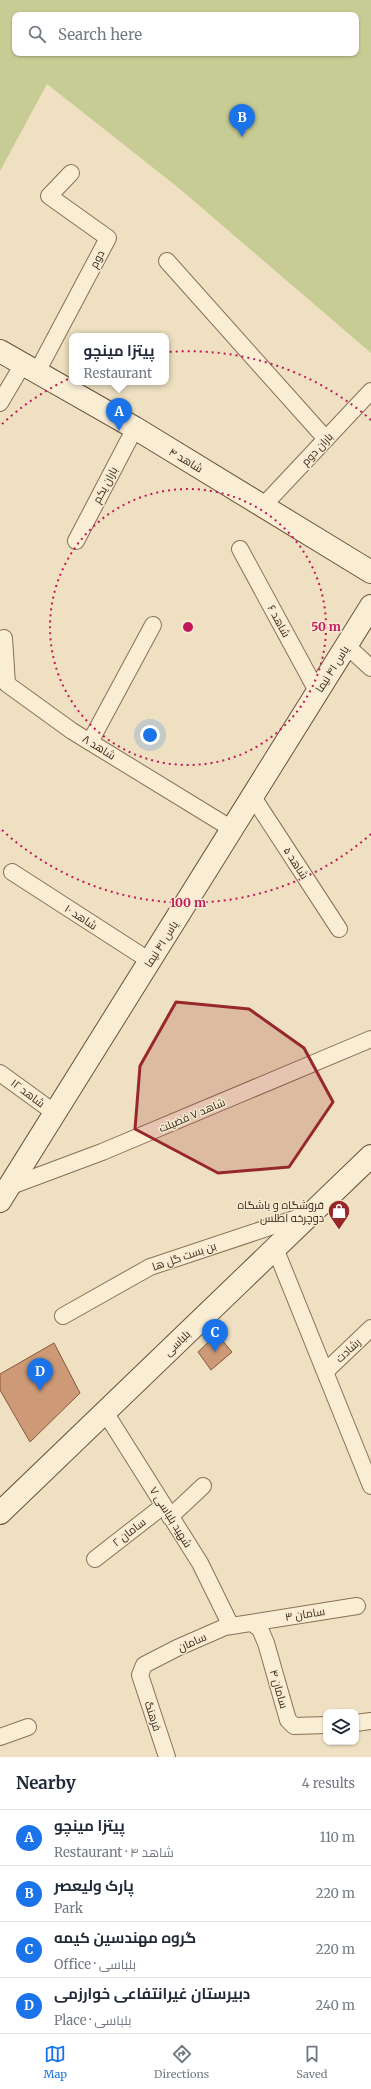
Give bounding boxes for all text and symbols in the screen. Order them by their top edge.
search box [12,12,359,56]
icon: search [26,23,48,45]
text: Search here [58,25,142,44]
pin: B [229,104,255,137]
street label: دوم [87,248,108,271]
popup [69,333,169,385]
text: پیتزا مینچو [84,341,154,360]
text: Restaurant [84,365,152,382]
pin: A [106,398,132,431]
street label: باران دوم [298,429,337,469]
street label: شاهد ۴ [167,444,205,476]
street label: باران یکم [90,464,121,506]
street label: شاهد ۶ [265,602,293,640]
text: 50 m [311,619,341,634]
centre of rings [181,620,195,634]
street label: یاس ۴۱ نیما [312,643,352,695]
your location [140,725,160,745]
street label: شاهد ۸ [80,731,118,763]
street label: شاهد ۵ [280,844,312,882]
text: 100 m [170,895,206,910]
street label: شاهد ۱۰ [62,901,100,933]
street label: یاس ۴۱ نیما [141,918,181,970]
street label: شاهد ۱۲ [8,1076,48,1110]
street label: شاهد ۷ فضیلت [157,1095,227,1135]
place label: فروشگاه و باشگاه دوچرخه اطلس [238,1198,324,1225]
shop icon: فروشگاه و باشگاه دوچرخه اطلس [326,1198,352,1231]
street label: بن بست گل ها [150,1238,218,1274]
pin: C [202,1319,228,1352]
street label: بلباسی [161,1327,193,1359]
street label: رشادت [333,1335,364,1365]
pin: D [27,1358,53,1391]
street label: شهید بلباسی ۷ [147,1484,195,1550]
street label: سامان ۲ [110,1515,148,1549]
street label: سامان ۳ [284,1604,326,1624]
street label: سامان [175,1630,209,1654]
street label: سامان ۴ [267,1668,291,1710]
street label: فرهنگ [142,1699,164,1733]
map controls [323,1709,359,1745]
button: layers [323,1709,359,1745]
text: Nearby [16,1772,76,1794]
text: 4 results [302,1775,355,1792]
text: پیتزا مینچو [54,1816,125,1835]
text: A [24,1829,34,1846]
text: 110 m [320,1829,355,1846]
text: Restaurant · شاهد ۴ [54,1844,174,1861]
text: پارک ولیعصر [54,1876,134,1895]
text: B [24,1885,34,1902]
text: 220 m [316,1885,355,1902]
text: Park [54,1900,83,1917]
text: گروه مهندسین کیمه [54,1928,196,1947]
text: C [25,1941,33,1958]
text: 220 m [316,1941,355,1958]
text: Office · بلباسی [54,1956,136,1973]
text: دبیرستان غیرانتفاعی خوارزمی [54,1984,250,2003]
text: D [24,1997,34,2014]
text: 240 m [315,1997,355,2014]
text: Place · بلباسی [54,2012,132,2029]
tab: Map [44,2043,67,2081]
tab: Directions [154,2043,209,2081]
tab: Saved [296,2043,327,2081]

